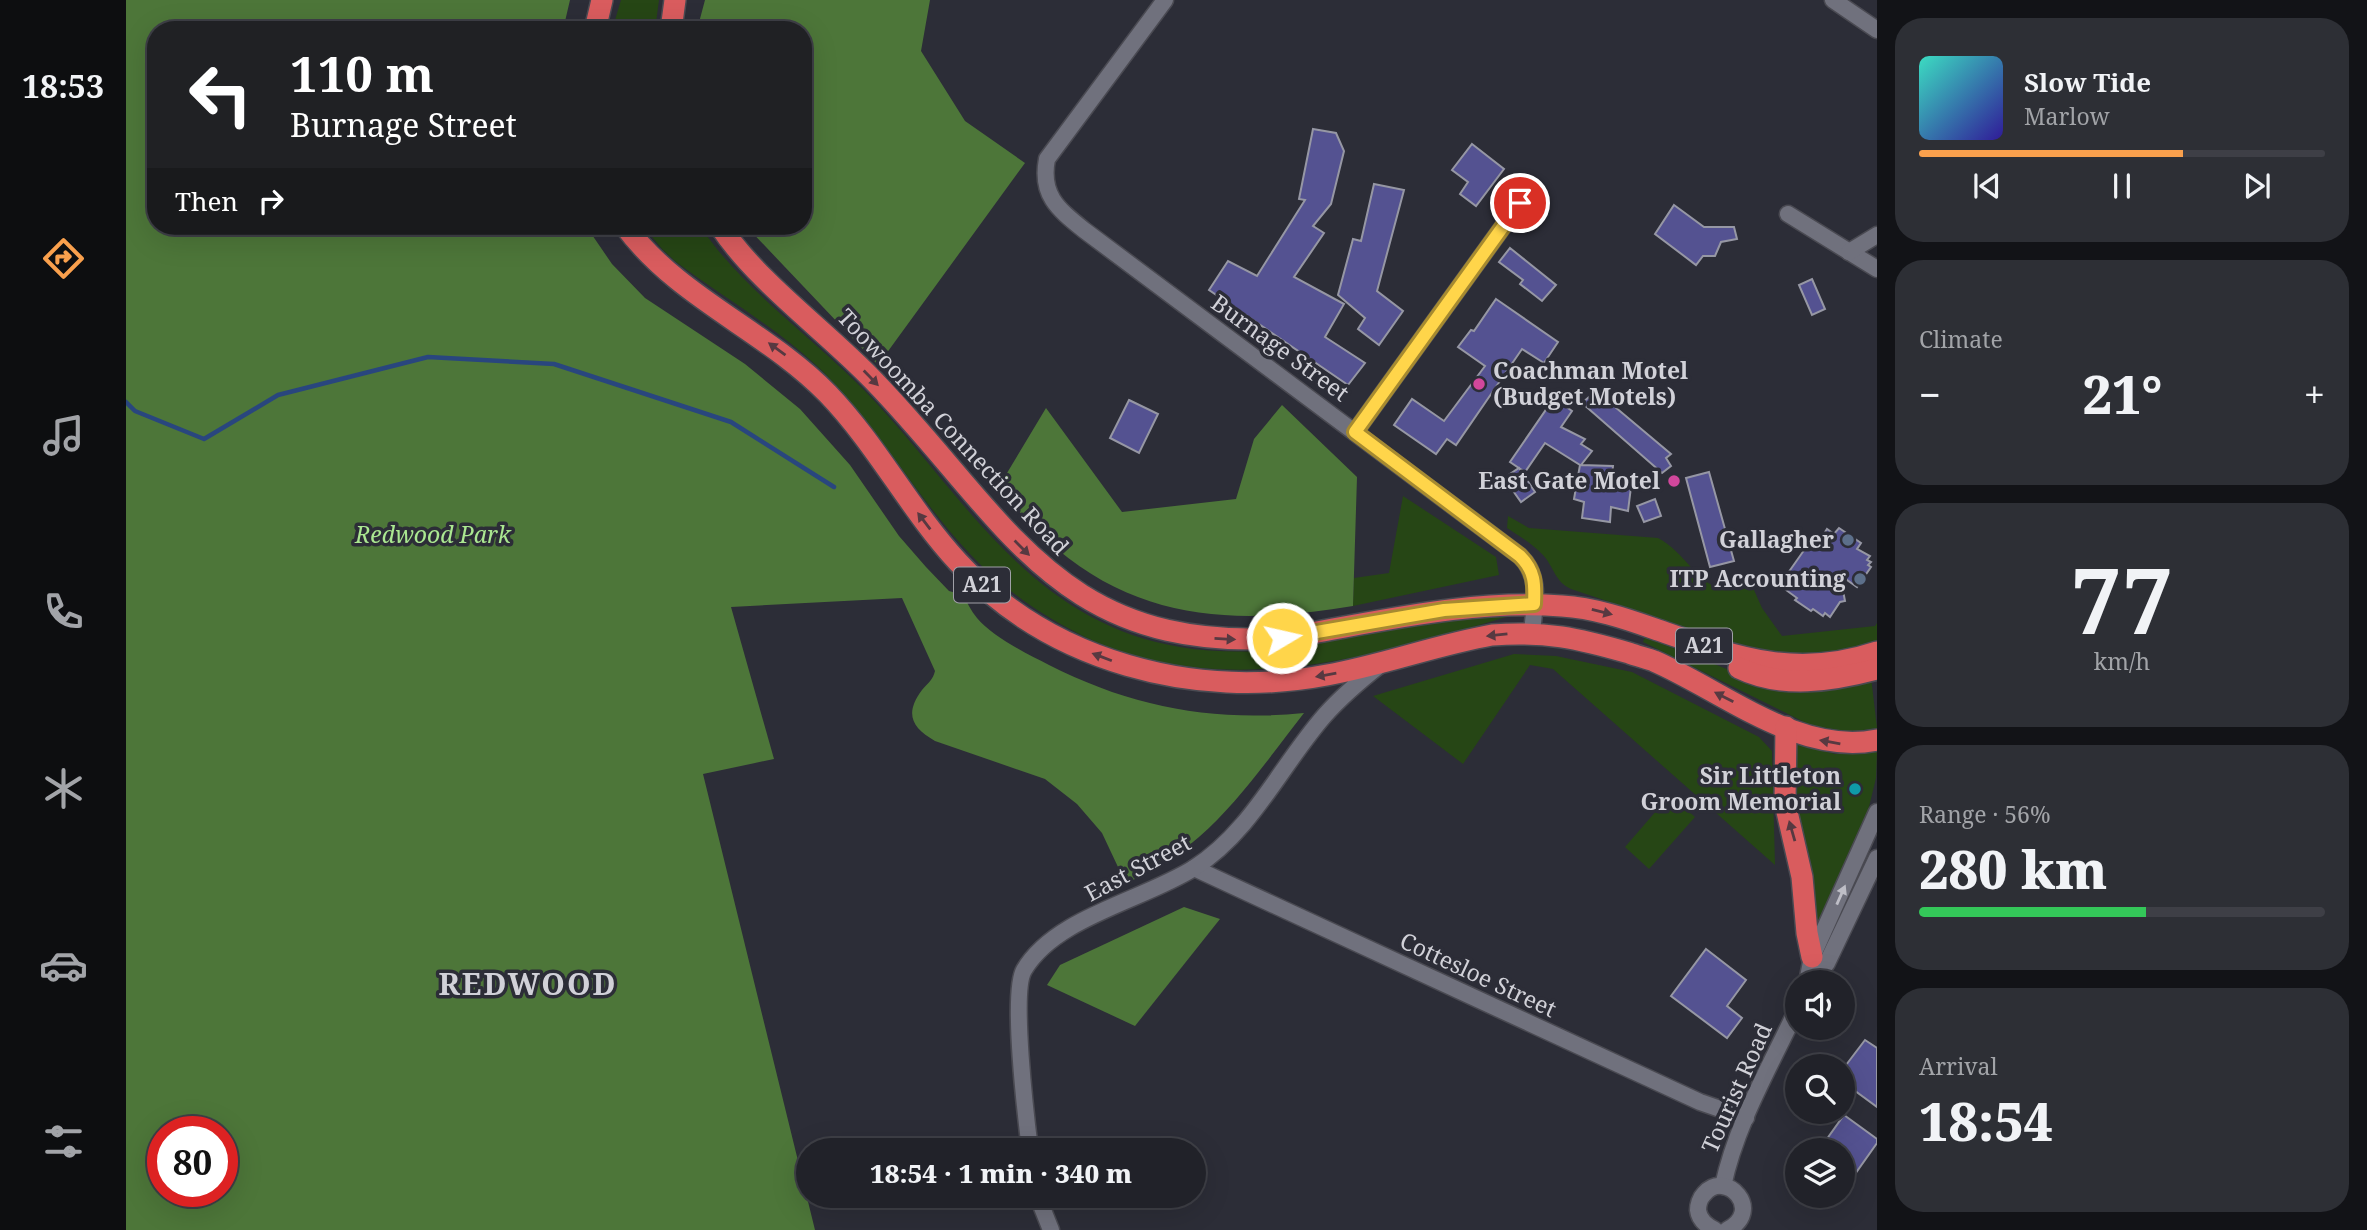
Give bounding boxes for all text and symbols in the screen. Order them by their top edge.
text: 110 m [290,40,434,106]
icon: left [175,49,266,140]
text: 18:53 [22,64,104,107]
text: Slow Tide [2024,64,2151,100]
text: Marlow [2024,100,2110,132]
text: Burnage Street [290,103,517,146]
icon: previous [1968,167,2006,205]
icon: pause [2103,167,2141,205]
icon: next [2238,167,2276,205]
pin [1490,173,1550,233]
icon: right [252,182,290,220]
text: Then [175,183,238,219]
icon: arrive [1501,184,1539,222]
icon: directions [39,234,88,283]
street label: Burnage Street [1205,286,1356,408]
street label: Toowoomba Connection Road [831,301,1077,562]
text: Climate [1919,323,2003,355]
one-way arrow [768,342,786,356]
place label: Coachman Motel (Budget Motels) [1493,354,1688,412]
text: 21° [2082,358,2162,429]
text: − [1919,368,1941,420]
text: + [2304,368,2325,420]
one-way arrow [863,369,879,386]
marker: Coachman Motel (Budget Motels) [1471,376,1487,392]
icon: music [39,411,88,460]
place label: East Gate Motel [1478,464,1660,496]
marker: East Gate Motel [1666,473,1682,489]
one-way arrow [918,512,932,530]
park label: Redwood Park [354,518,512,550]
place label: Gallagher [1719,523,1834,555]
marker: Gallagher [1840,532,1856,548]
text: 77 [2071,537,2173,661]
one-way arrow [1013,540,1030,556]
place label: ITP Accounting [1670,562,1846,594]
road number: A21 [954,568,1010,602]
marker: ITP Accounting [1852,571,1868,587]
icon: phone [39,587,88,636]
position arrow [1245,601,1319,675]
one-way arrow [1591,607,1613,618]
road number: A21 [1676,628,1732,664]
one-way arrow [1486,630,1508,641]
one-way arrow [1214,633,1236,644]
text: km/h [2094,645,2150,677]
one-way arrow [1092,652,1113,663]
one-way arrow [1315,670,1337,681]
one-way arrow [1714,691,1734,703]
one-way arrow [1819,736,1841,747]
place label: Sir Littleton Groom Memorial [1640,759,1841,817]
icon: climate [39,764,88,813]
marker: Sir Littleton Groom Memorial [1847,781,1863,797]
text: Range · 56% [1919,798,2051,830]
one-way arrow [1786,820,1796,841]
street label: East Street [1079,826,1196,908]
text: 280 km [1919,833,2107,904]
one-way arrow [1836,884,1847,905]
street label: Cottesloe Street [1395,924,1562,1024]
icon: car [39,941,88,990]
district label: REDWOOD [439,963,618,1004]
map controls [1785,970,1855,1208]
button: sound [1785,970,1855,1040]
street label: Tourist Road [1693,1018,1779,1158]
text: Arrival [1919,1050,1998,1082]
button: search [1785,1054,1855,1124]
text: 18:54 [1919,1085,2053,1156]
speed limit sign: 80 [147,1116,238,1207]
icon: filters [39,1117,88,1166]
button: layers [1785,1138,1855,1208]
text: 18:54 · 1 min · 340 m [870,1155,1132,1191]

